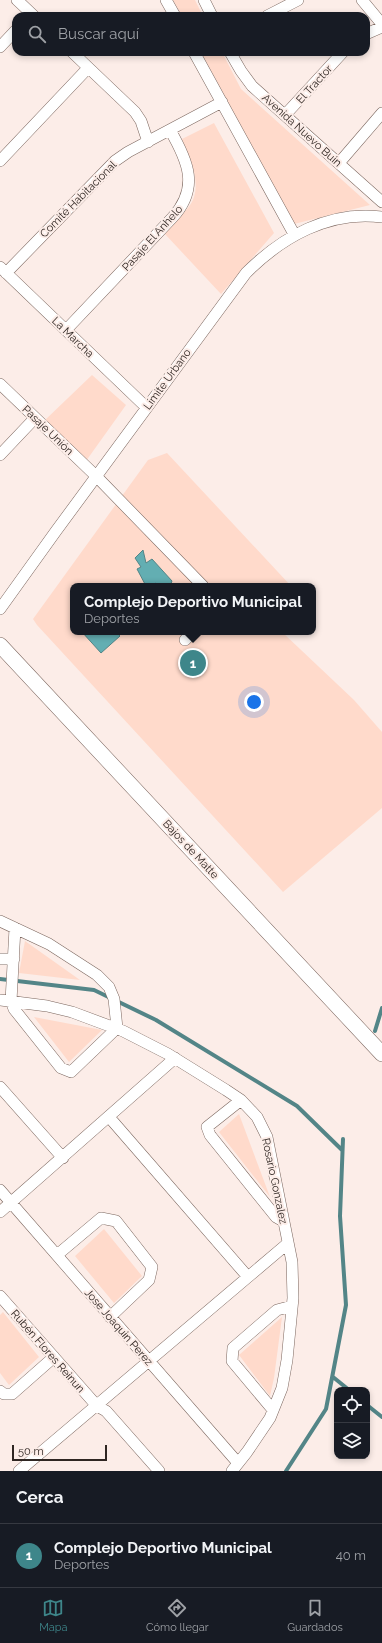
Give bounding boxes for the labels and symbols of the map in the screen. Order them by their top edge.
street label: El Tractor [294,62,335,106]
street label: Avenida Nuevo Buin [259,91,344,170]
street label: Comité Habitacional [37,158,119,240]
street label: Pasaje El Anhelo [119,202,186,274]
street label: La Marcha [49,314,96,360]
street label: Límite Urbano [141,346,194,412]
street label: Pasaje Unión [19,403,76,458]
pin: 1 [180,648,206,678]
your location [244,692,264,712]
street label: Bajos de Matte [160,817,222,882]
street label: Rosario Gonzalez [259,1137,290,1226]
street label: Jose Joaquin Perez [82,1286,156,1369]
street label: Rubén Flores Reinun [8,1307,87,1395]
scale bar [12,1443,107,1462]

